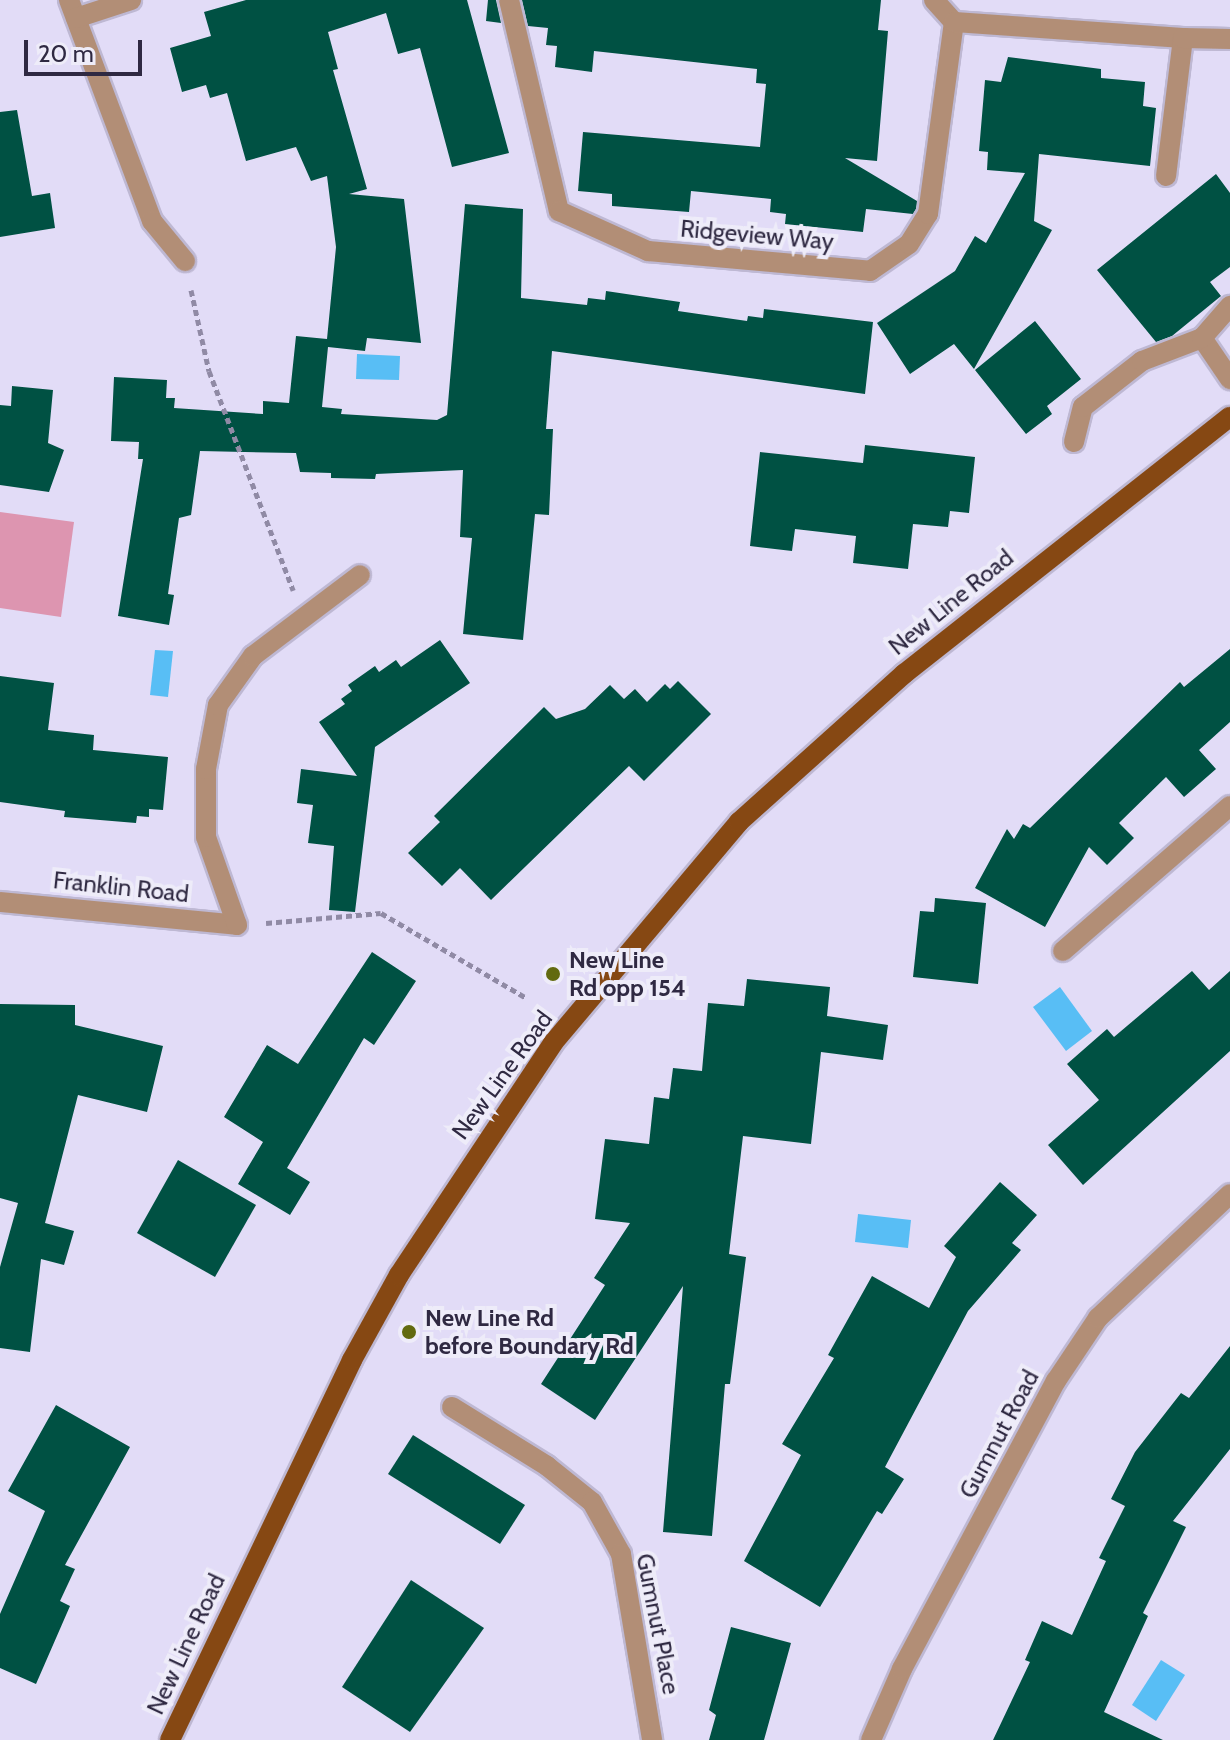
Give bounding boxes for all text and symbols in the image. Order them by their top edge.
scale bar [28,24,146,74]
text: 20 m [38,39,94,68]
street label: Ridgeview Way [679,214,835,256]
street label: New Line Road [883,543,1019,661]
street label: Franklin Road [52,866,190,908]
place label: New Line Rd opp 154 [569,946,686,1002]
marker: New Line Rd opp 154 [544,965,562,983]
street label: New Line Road [446,1005,558,1145]
place label: New Line Rd before Boundary Rd [425,1304,634,1360]
marker: New Line Rd before Boundary Rd [400,1323,418,1341]
street label: Gumnut Road [953,1365,1045,1503]
street label: Gumnut Place [630,1551,686,1697]
street label: New Line Road [141,1569,231,1719]

